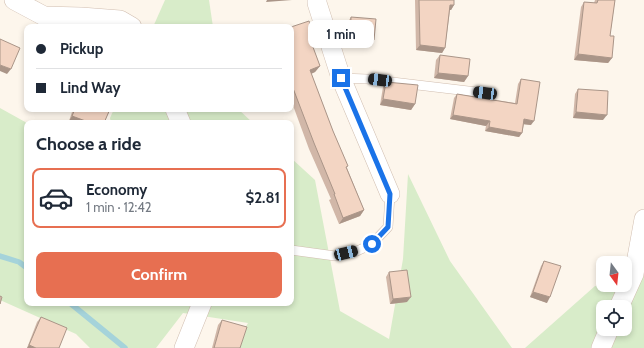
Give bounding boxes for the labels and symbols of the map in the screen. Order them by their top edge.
callout: 1 min [308,20,374,48]
route end [332,69,350,87]
car [367,73,393,87]
car [472,86,498,100]
route start [363,235,381,253]
car [333,244,359,262]
north arrow [596,256,632,292]

